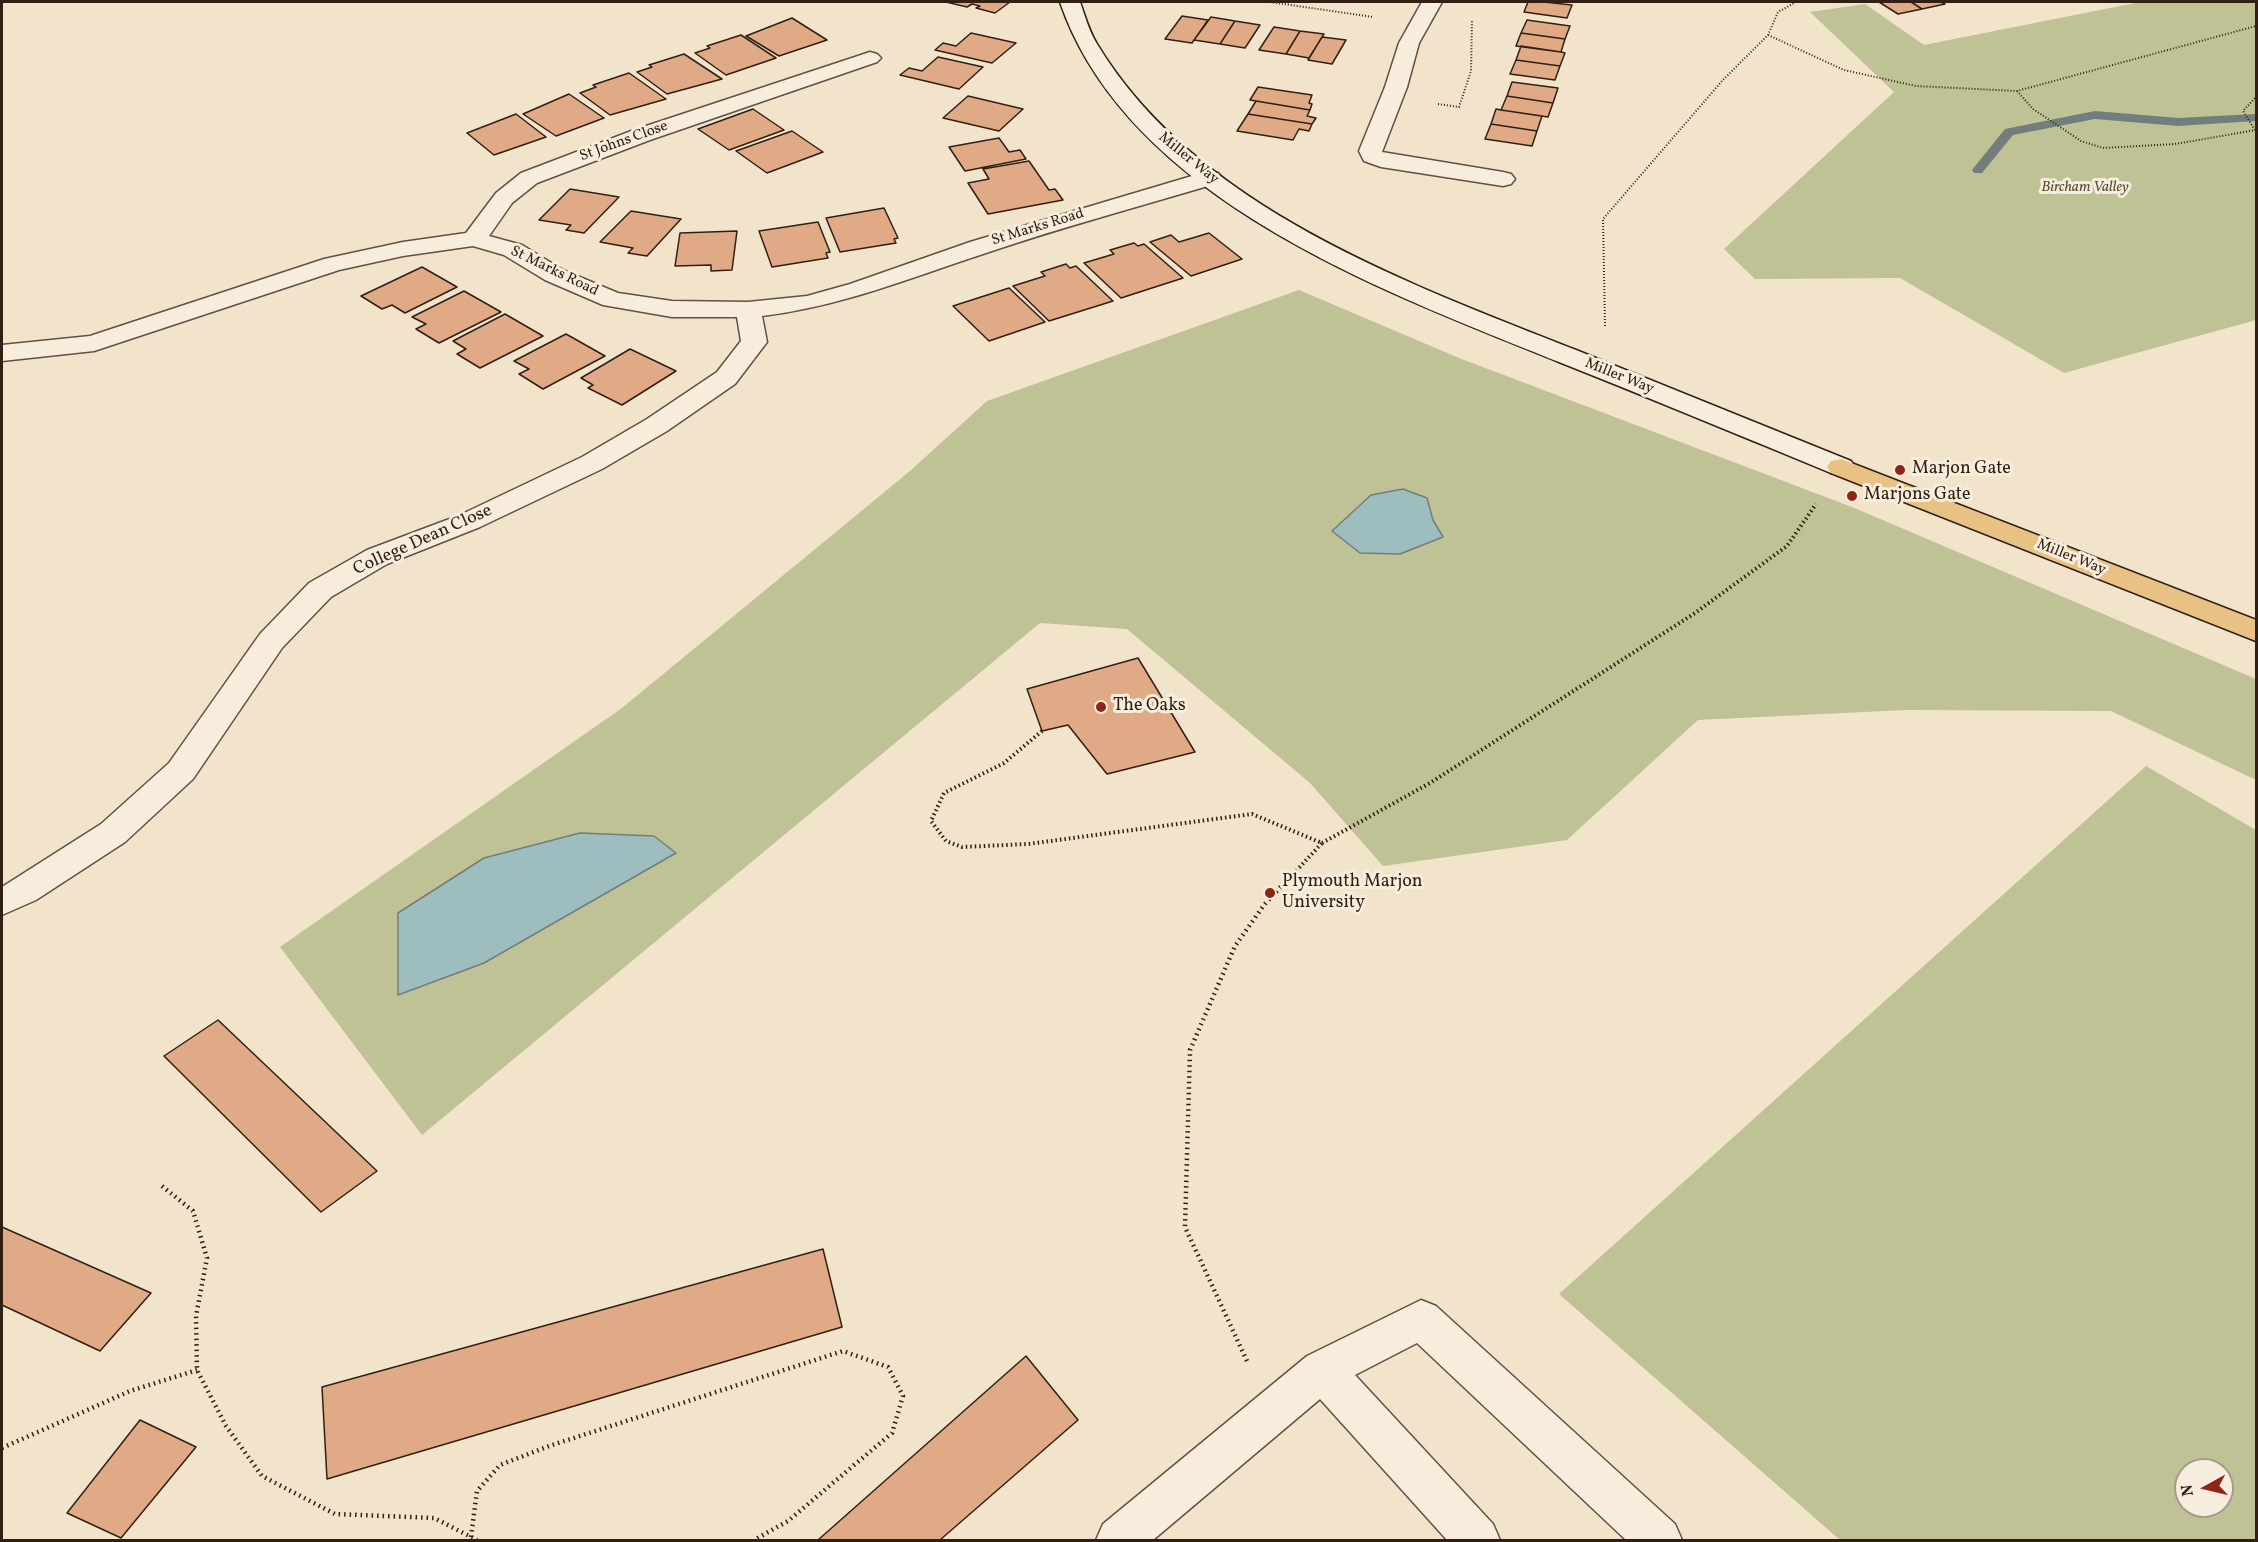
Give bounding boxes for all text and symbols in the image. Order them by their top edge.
street label: St Johns Close [578,118,670,166]
street label: Miller Way [1154,129,1222,189]
park label: Bircham Valley [2041,179,2129,197]
street label: St Marks Road [990,205,1086,251]
street label: St Marks Road [507,243,601,301]
street label: Miller Way [1582,355,1656,399]
place label: Marjon Gate [1912,459,2011,481]
marker: Marjon Gate [1893,463,1907,477]
place label: Marjons Gate [1864,485,1971,507]
marker: Marjons Gate [1845,489,1859,503]
street label: College Dean Close [350,501,496,581]
street label: Miller Way [2034,536,2108,580]
place label: The Oaks [1113,696,1186,718]
marker: The Oaks [1094,700,1108,714]
place label: Plymouth Marjon University [1282,872,1423,914]
marker: Plymouth Marjon University [1263,886,1277,900]
north arrow [2174,1458,2234,1518]
text: N [2176,1483,2200,1498]

